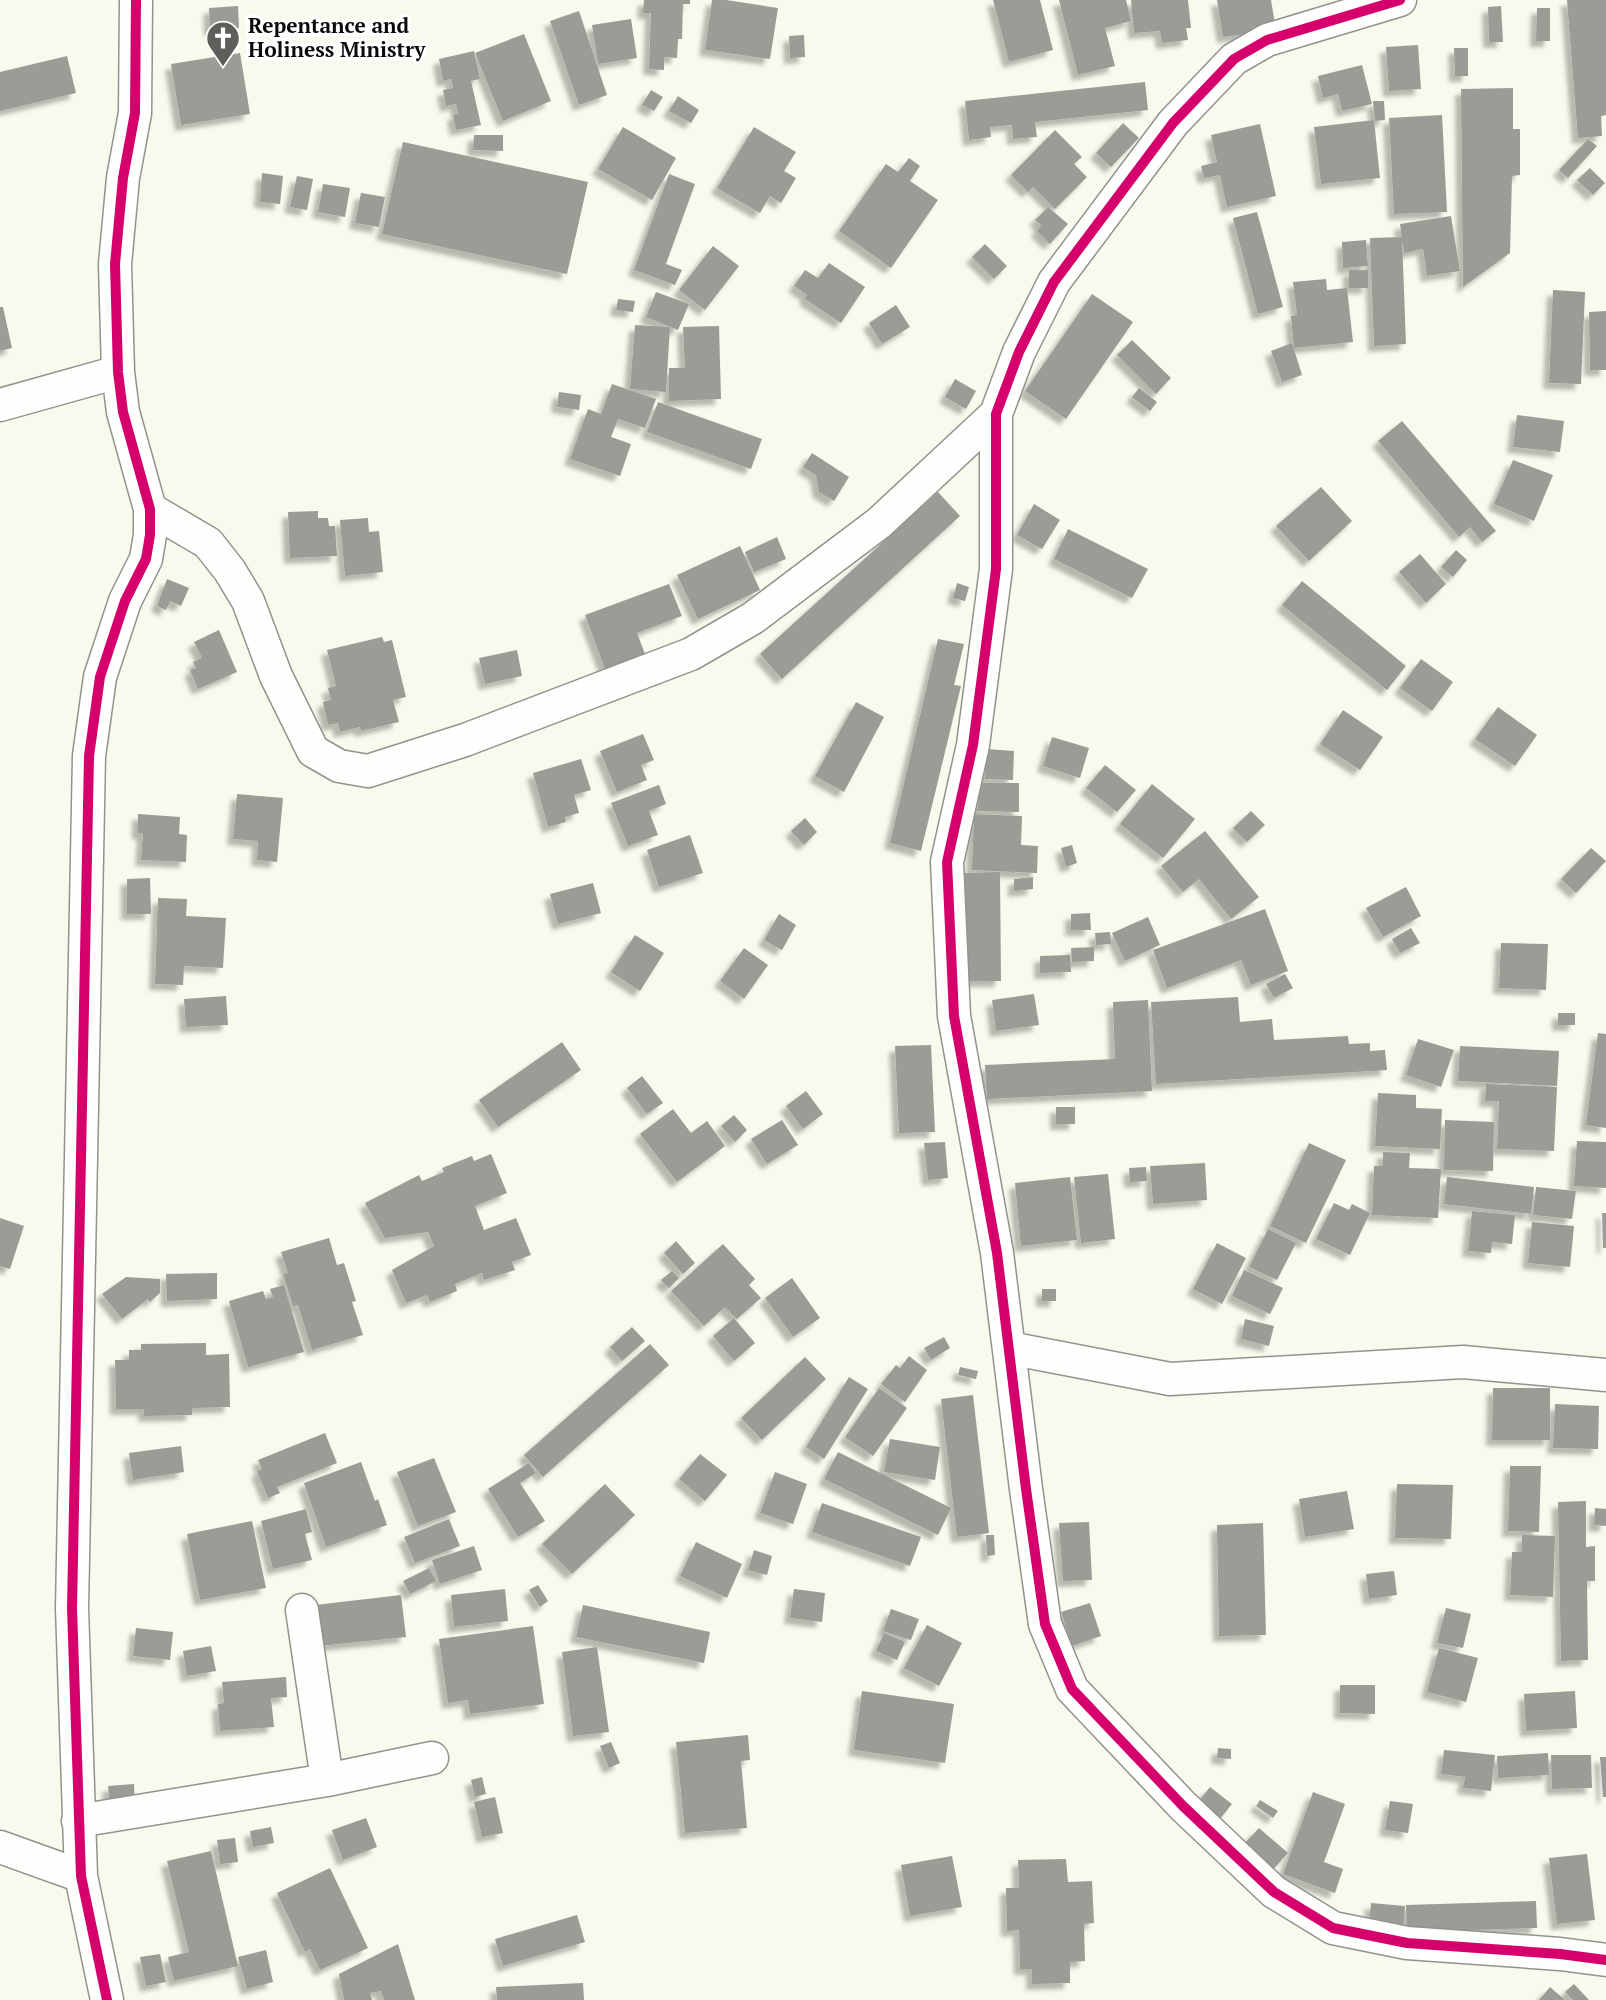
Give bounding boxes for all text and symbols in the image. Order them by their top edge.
place label: Repentance and Holiness Ministry [248,11,426,63]
church icon: Repentance and Holiness Ministry [204,19,242,68]

